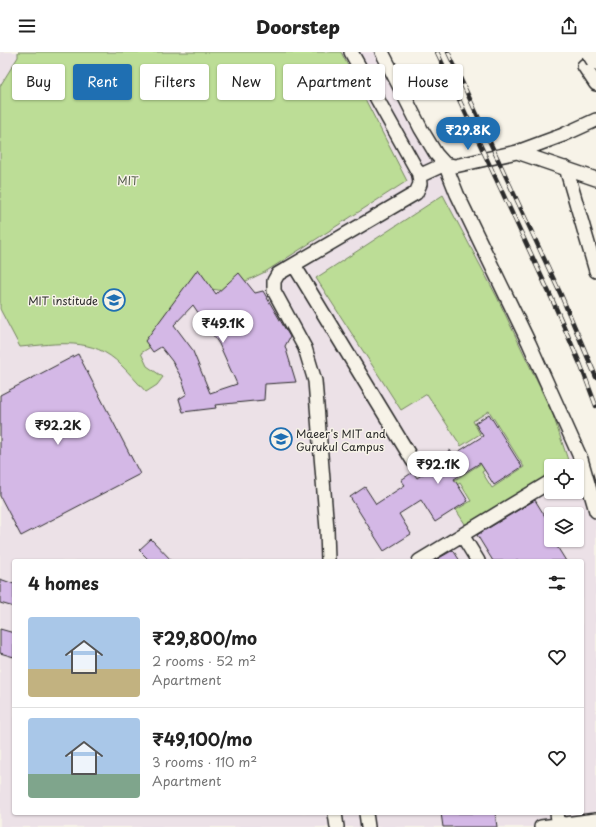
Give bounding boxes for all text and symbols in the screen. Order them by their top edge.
text: Doorstep [256,13,340,40]
icon: menu [16,15,38,37]
icon: share [558,15,580,37]
chip: Buy [12,64,65,100]
chip: Rent [73,64,132,100]
chip: Filters [140,64,209,100]
chip: New [217,64,275,100]
chip: Apartment [283,64,385,100]
chip: House [393,64,463,100]
pin: ₹29.8K [435,117,501,151]
text: ₹29.8K [445,120,491,139]
park label: MIT [117,172,139,189]
school or university icon: MIT institude [101,287,127,313]
place label: MIT institude [28,292,98,309]
pin: ₹49.1K [190,310,256,344]
text: ₹49.1K [201,313,245,332]
pin: ₹92.2K [25,412,91,446]
text: ₹92.2K [34,415,82,434]
place label: Maeer's MIT and Gurukul Campus [296,425,386,455]
school or university icon: Maeer's MIT and Gurukul Campus [268,426,294,452]
pin: ₹92.1K [405,451,471,485]
text: ₹92.1K [416,454,460,473]
map controls [544,459,584,547]
button: locate [544,459,584,499]
button: layers [544,507,584,547]
text: 4 homes [28,570,99,596]
icon: filters [546,572,568,594]
text: ₹29,800/mo [152,625,257,651]
icon: home [60,633,108,681]
icon: heart [546,646,568,668]
text: 2 rooms · 52 m² [152,651,256,670]
text: Apartment [152,670,221,689]
text: ₹49,100/mo [152,726,252,752]
icon: home [60,734,108,782]
icon: heart [546,747,568,769]
text: 3 rooms · 110 m² [152,752,257,771]
text: Apartment [152,771,221,790]

